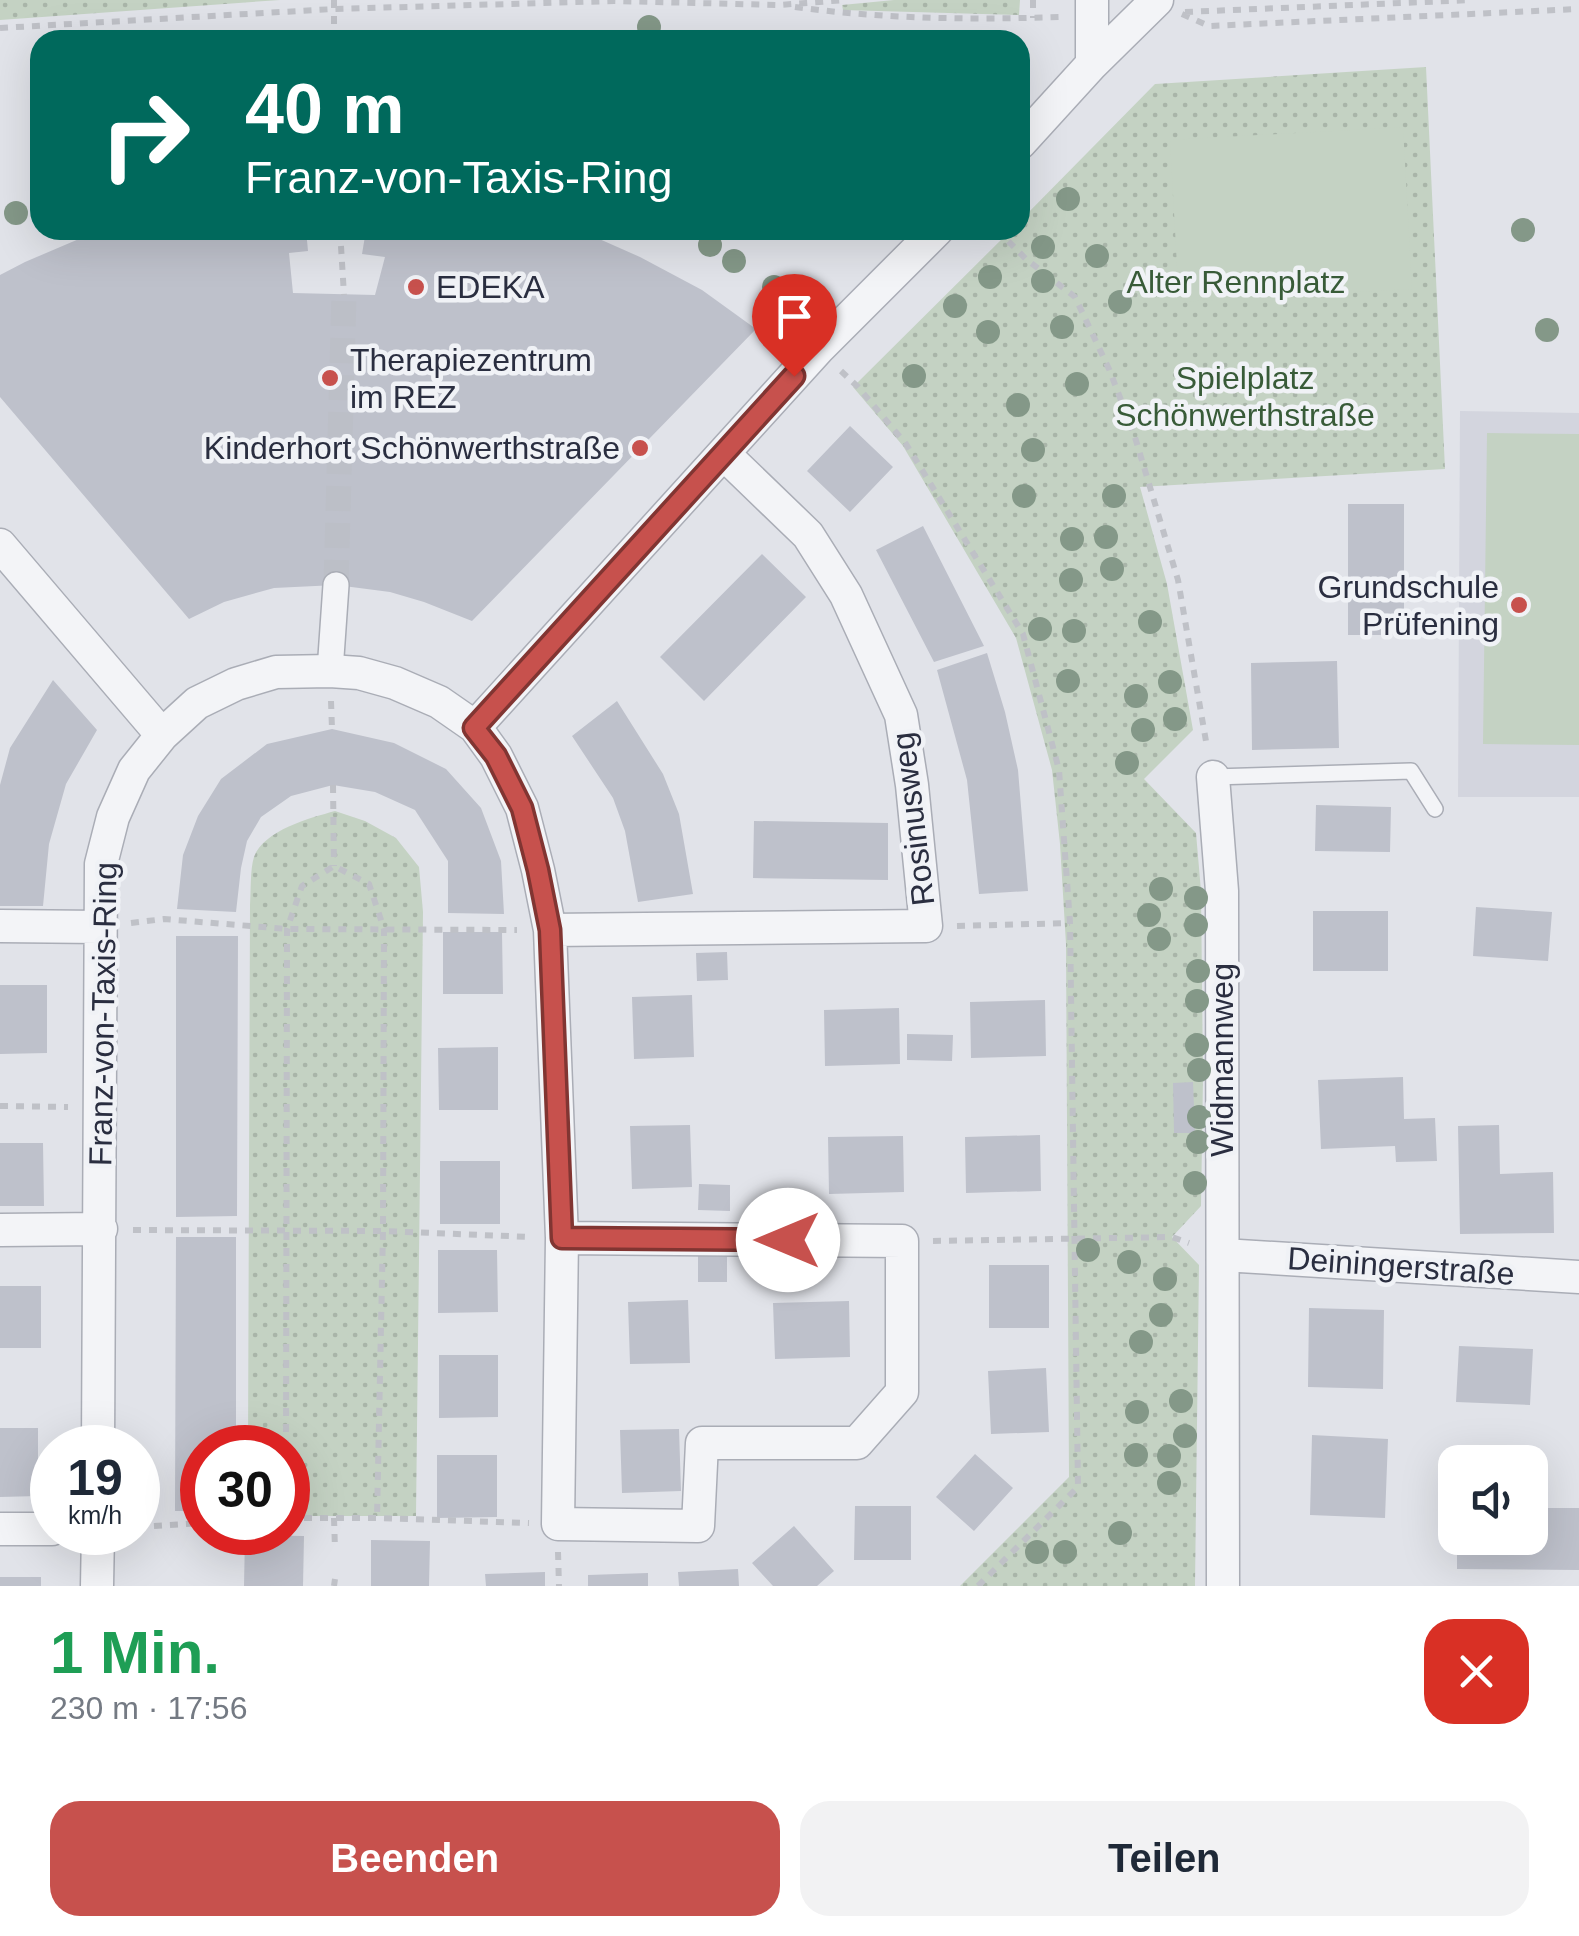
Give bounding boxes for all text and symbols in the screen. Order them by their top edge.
icon: right [80,70,210,200]
text: 40 m [245,70,405,148]
text: Franz-von-Taxis-Ring [245,152,673,203]
park label: Alter Rennplatz [1127,264,1345,300]
place label: EDEKA [436,269,545,305]
pin [752,274,837,377]
marker: EDEKA [405,276,427,298]
icon: arrive [767,289,822,344]
place label: Therapiezentrum im REZ [350,342,592,415]
park label: Spielplatz Schönwerthstraße [1115,360,1375,433]
marker: Therapiezentrum im REZ [319,367,341,389]
place label: Kinderhort Schönwerthstraße [204,430,620,466]
marker: Kinderhort Schönwerthstraße [629,437,651,459]
place label: Grundschule Prüfening [1318,569,1499,642]
marker: Grundschule Prüfening [1508,594,1530,616]
street label: Rosinusweg [885,730,941,908]
street label: Franz-von-Taxis-Ring [82,862,124,1166]
street label: Widmannweg [1204,963,1240,1157]
position arrow [736,1188,840,1292]
street label: Deiningerstraße [1286,1240,1516,1292]
speed limit sign: 30 [180,1425,310,1555]
map controls [1438,1445,1548,1555]
button: sound [1438,1445,1548,1555]
text: 19 [67,1450,123,1506]
text: km/h [68,1501,122,1529]
text: 1 Min. [50,1619,220,1686]
button: close [1424,1619,1529,1724]
text: 230 m · 17:56 [50,1690,247,1726]
button: Beenden [50,1801,780,1916]
button: Teilen [800,1801,1529,1916]

